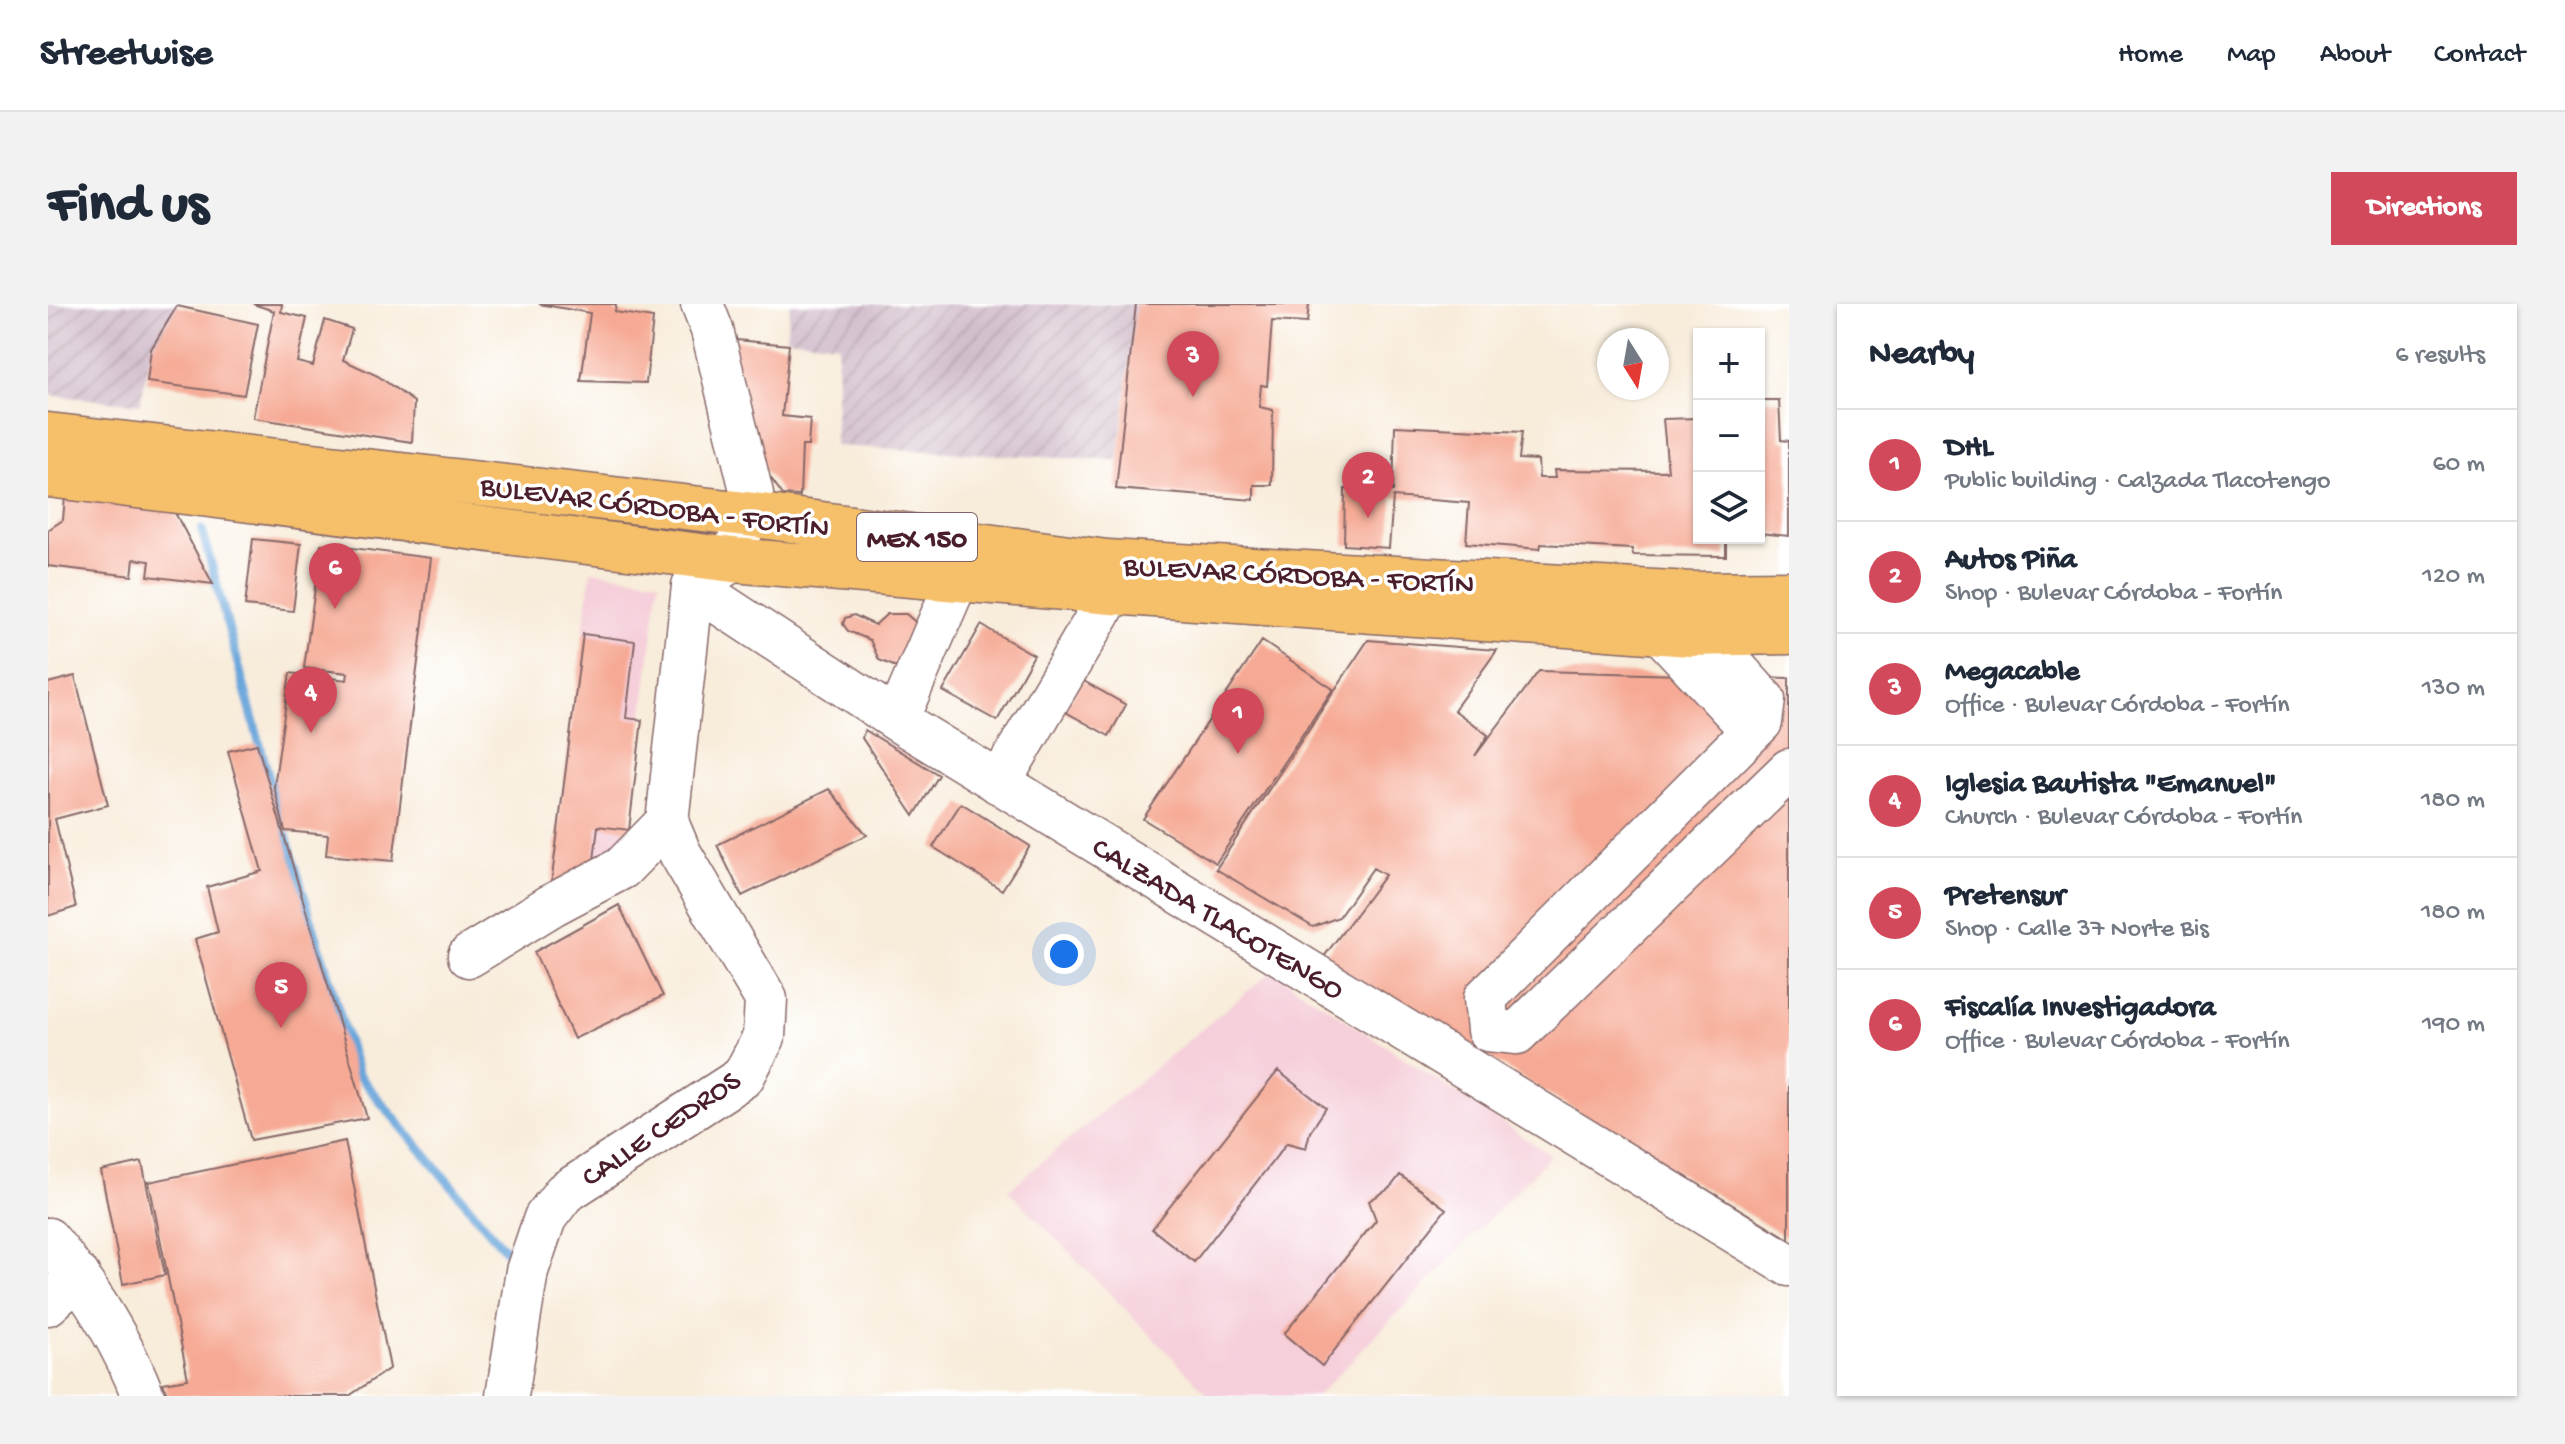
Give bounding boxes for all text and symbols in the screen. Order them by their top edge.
text: Streetwise [40,33,213,77]
text: Home [2118,39,2183,72]
text: Map [2227,39,2276,72]
text: About [2320,39,2390,72]
text: Contact [2434,39,2525,72]
button: Directions [2331,172,2517,245]
text: Find us [48,175,208,241]
north arrow [1597,328,1669,400]
map controls [1693,328,1765,544]
button: + [1693,328,1765,400]
pin: 3 [1167,331,1219,397]
text: Nearby [1869,336,1974,376]
text: 6 results [2395,341,2485,372]
button: − [1693,400,1765,472]
text: DHL [1945,432,1993,467]
text: 1 [1890,450,1900,481]
text: 60 m [2432,450,2485,481]
pin: 2 [1342,452,1394,518]
text: Public building · Calzada Tlacotengo [1945,467,2331,498]
street label: BULEVAR CÓRDOBA - FORTÍN [477,471,831,548]
button: layers [1693,472,1765,544]
road number: MEX 150 [857,513,977,561]
pin: 6 [309,543,361,609]
text: Autos Piña [1945,544,2077,579]
street label: BULEVAR CÓRDOBA - FORTÍN [1121,551,1475,604]
text: 2 [1889,562,1901,593]
text: 120 m [2422,562,2485,593]
text: Shop · Bulevar Córdoba - Fortín [1945,579,2282,610]
text: Megacable [1945,656,2080,691]
pin: 4 [285,667,337,733]
text: 3 [1888,674,1902,705]
text: 130 m [2422,674,2485,705]
pin: 1 [1212,688,1264,754]
text: Office · Bulevar Córdoba - Fortín [1945,691,2290,722]
text: Iglesia Bautista "Emanuel" [1945,768,2277,803]
text: 4 [1889,786,1901,817]
text: 180 m [2421,786,2485,817]
text: Church · Bulevar Córdoba - Fortín [1945,803,2302,834]
street label: CALZADA TLACOTENGO [1084,832,1349,1010]
text: Pretensur [1945,880,2065,915]
text: 5 [1888,898,1902,929]
text: 180 m [2421,898,2485,929]
text: Shop · Calle 37 Norte Bis [1945,915,2209,946]
your location [1044,934,1084,974]
pin: 5 [255,962,307,1028]
text: Fiscalía Investigadora [1945,992,2216,1027]
text: 6 [1888,1010,1902,1041]
text: 190 m [2422,1010,2485,1041]
text: Office · Bulevar Córdoba - Fortín [1945,1027,2290,1058]
street label: CALLE CEDROS [576,1065,749,1197]

